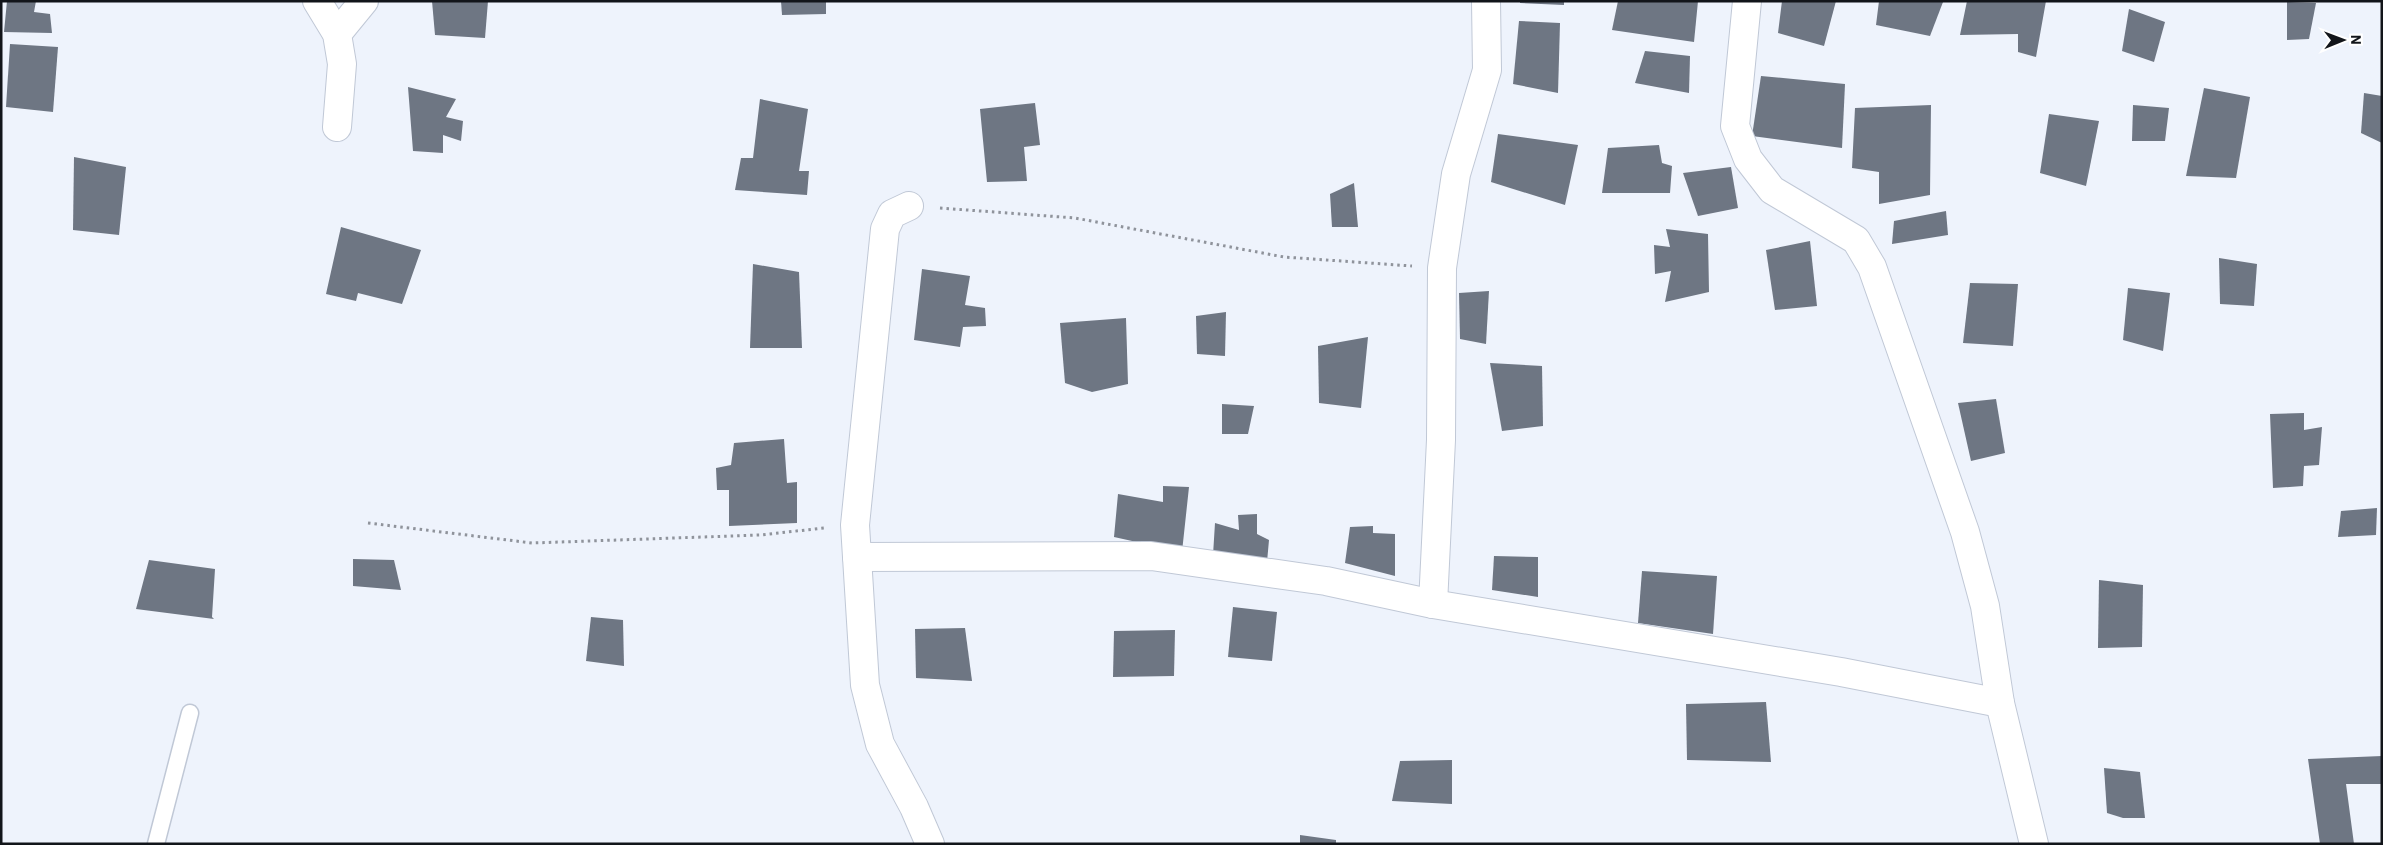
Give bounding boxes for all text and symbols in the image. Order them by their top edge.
north arrow [2318,15,2368,65]
text: N [2347,35,2365,45]

